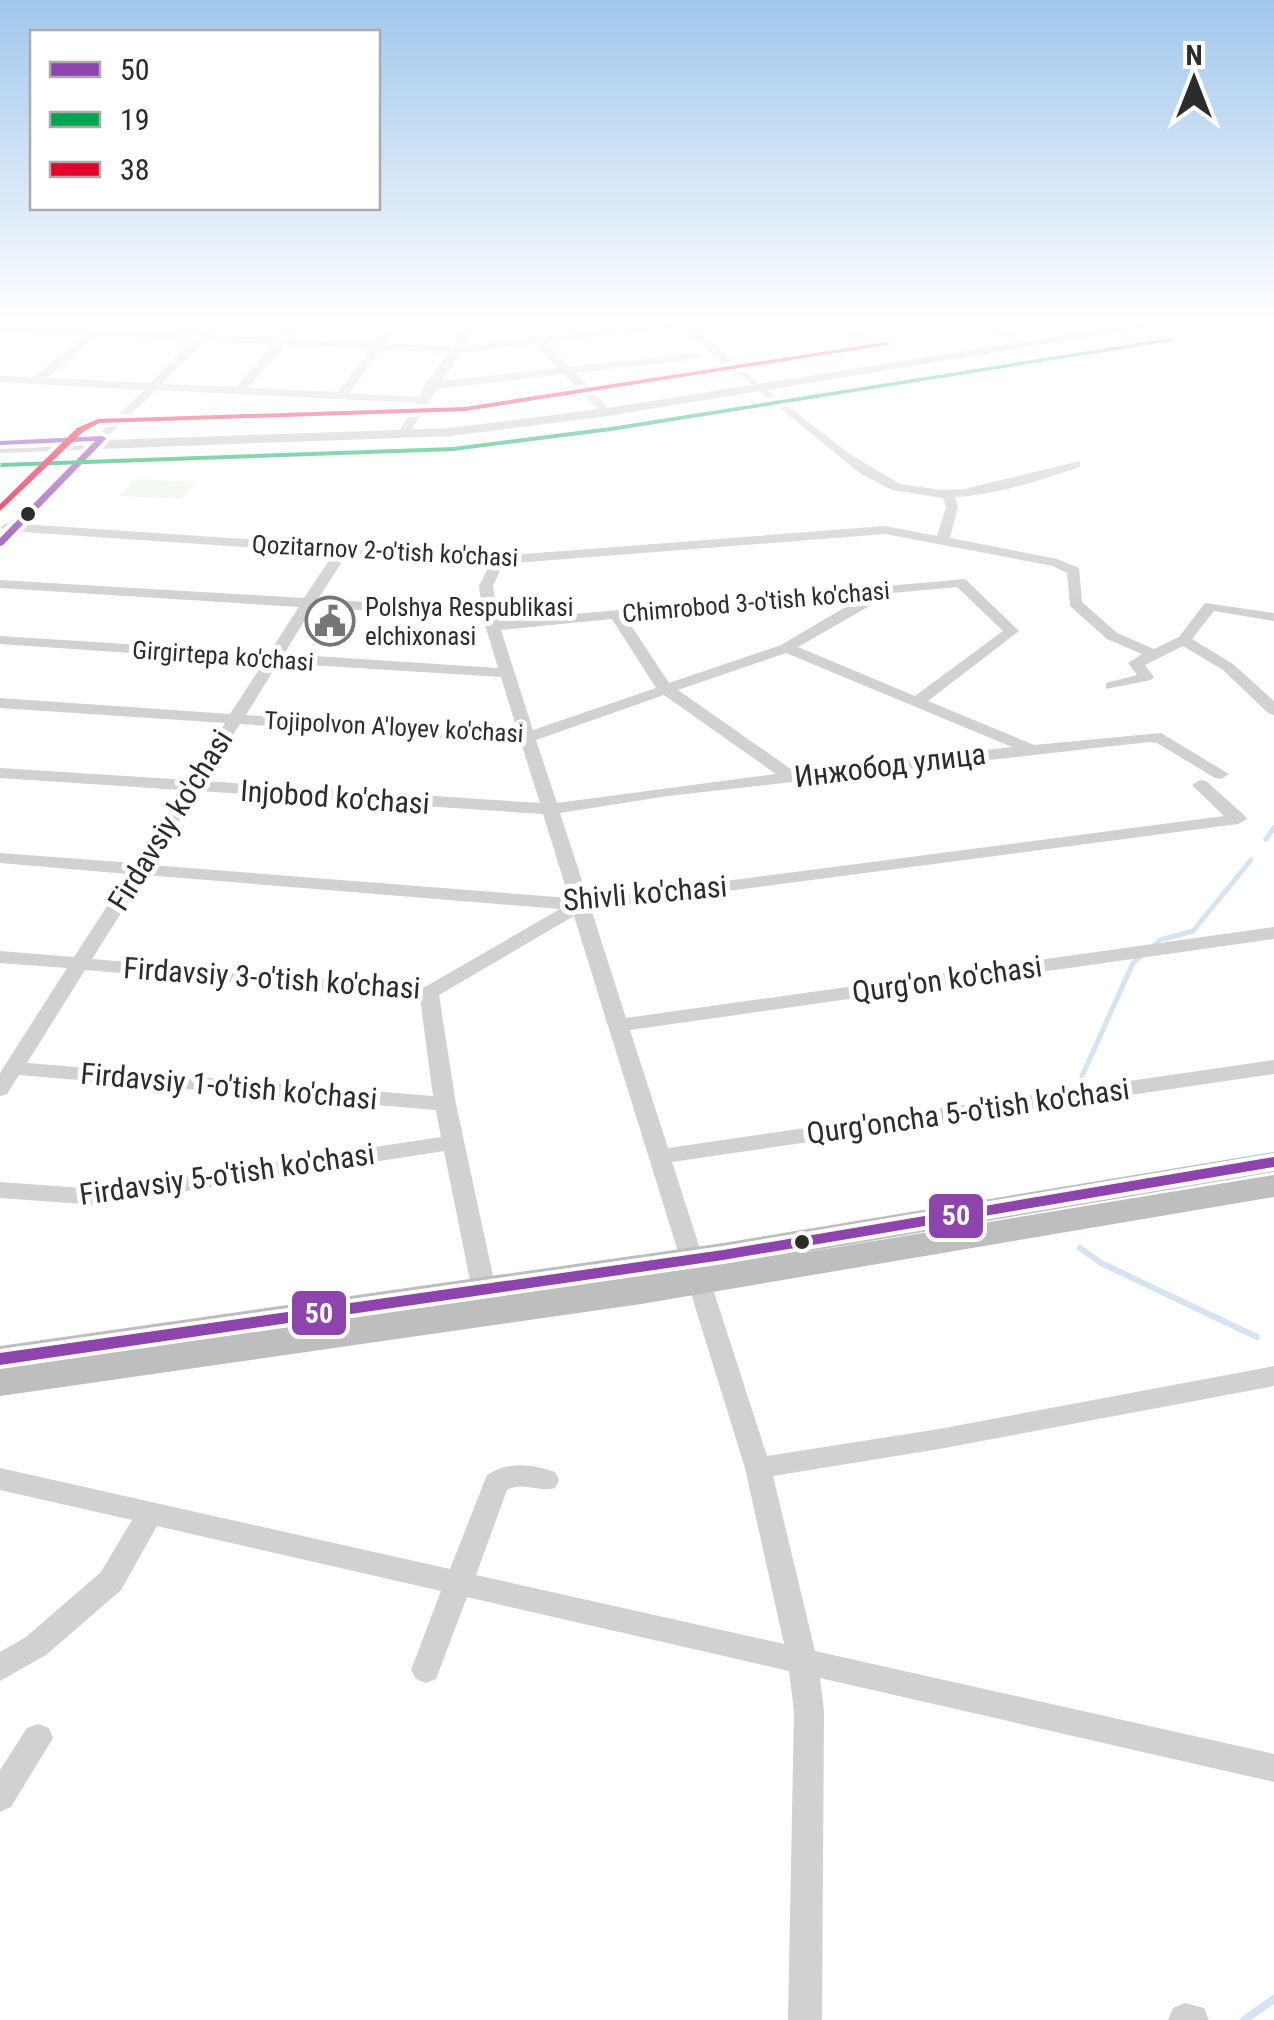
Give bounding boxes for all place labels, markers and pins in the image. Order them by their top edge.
unlabelled marker [18,504,38,524]
place label: Polshya Respublikasi elchixonasi [365,593,573,651]
public building icon: Polshya Respublikasi elchixonasi [304,595,356,647]
unlabelled marker [792,1232,812,1252]

